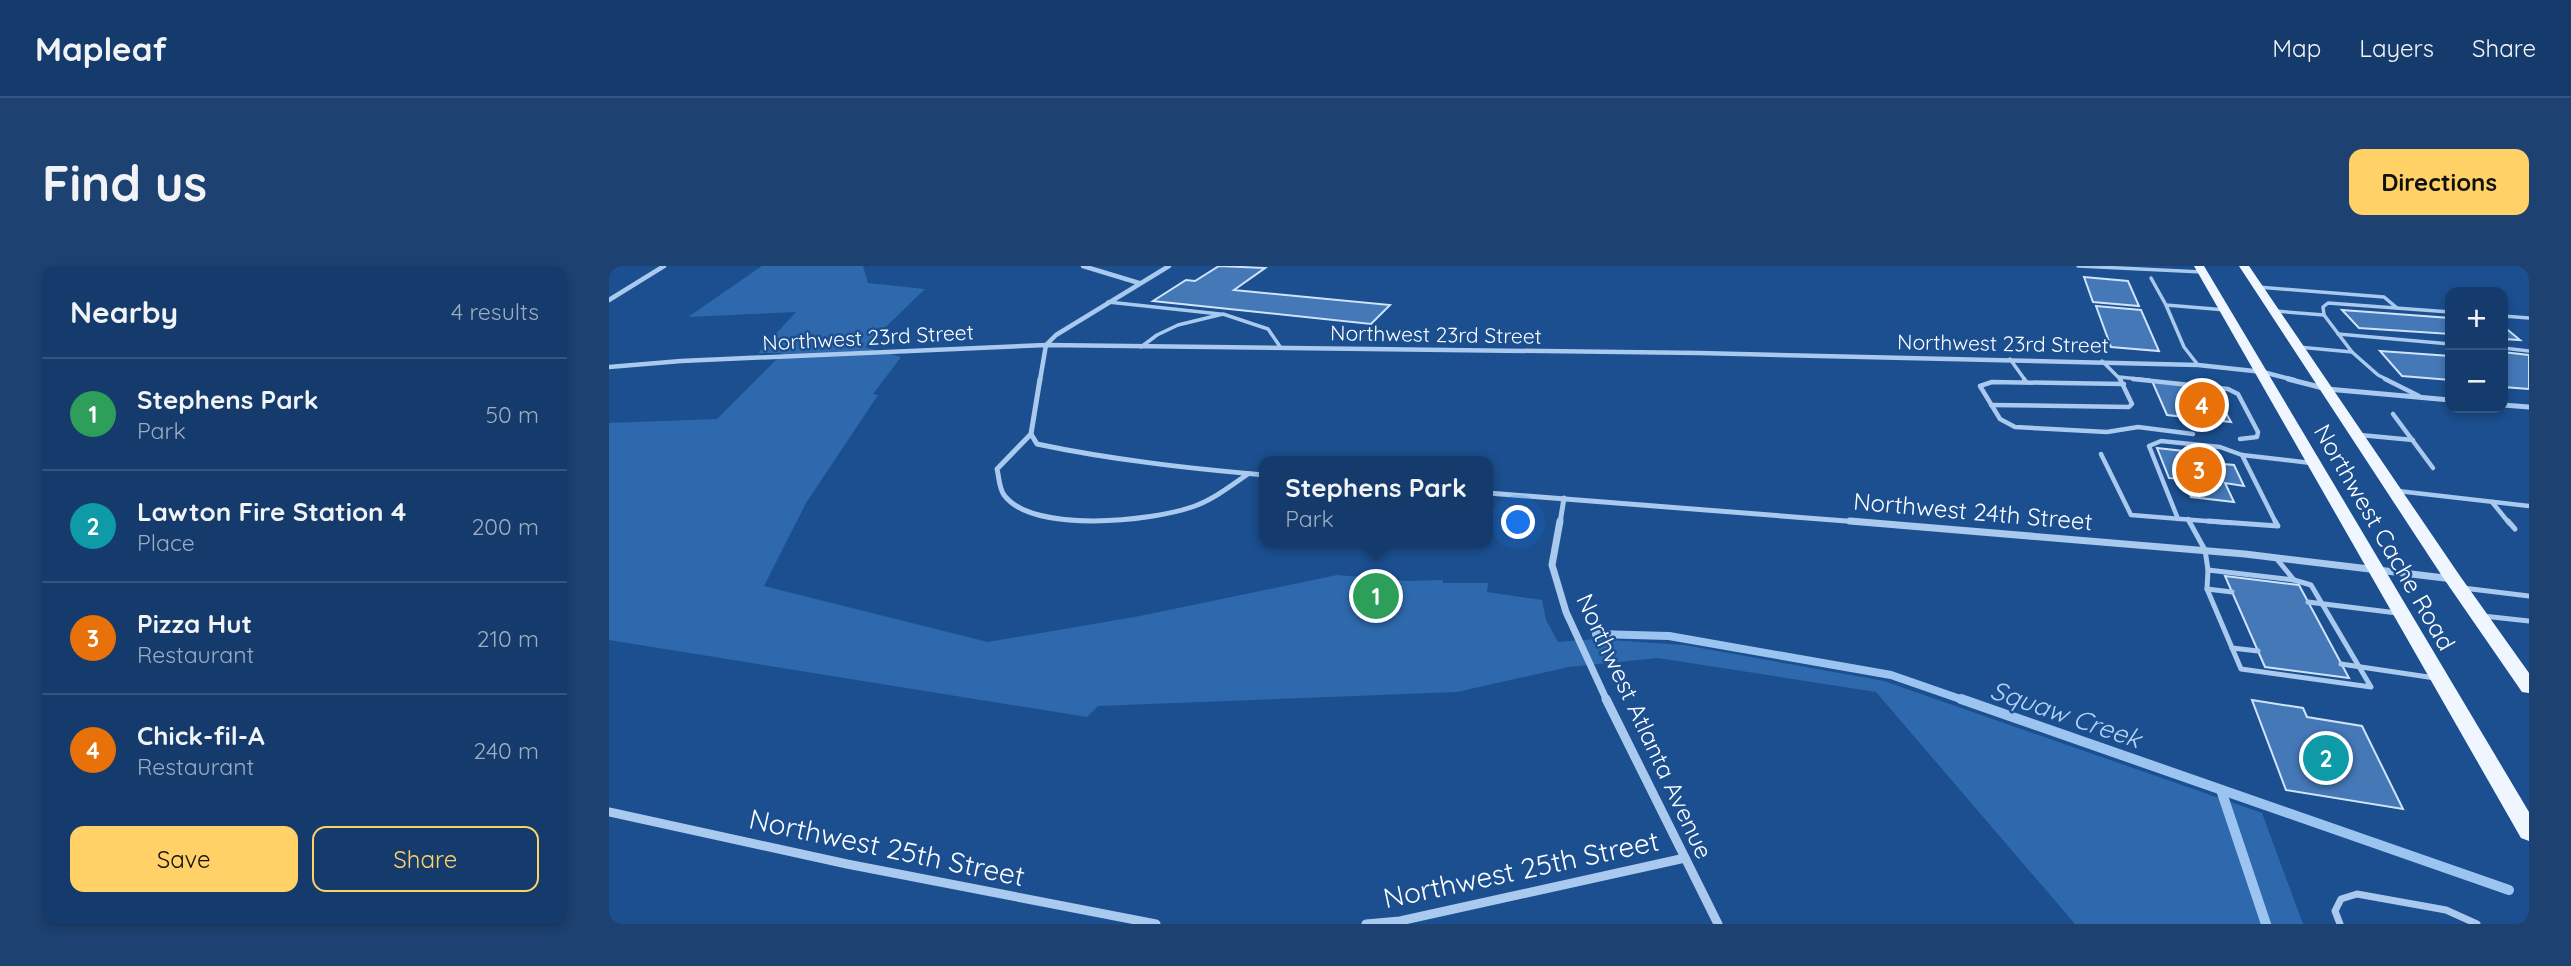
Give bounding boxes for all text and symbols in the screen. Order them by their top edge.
text: Mapleaf [35,28,167,69]
text: Map [2272,33,2321,63]
text: Layers [2359,33,2434,63]
text: Share [2472,33,2536,63]
button: Directions [2349,149,2529,215]
text: Find us [42,152,207,213]
map controls [2445,287,2508,413]
button: + [2445,287,2508,350]
text: Nearby [70,293,178,331]
text: 4 results [451,297,539,326]
street label: Northwest 23rd Street [762,318,974,356]
street label: Northwest 23rd Street [1330,319,1542,349]
street label: Northwest 23rd Street [1897,328,2109,358]
button: − [2445,350,2508,413]
pin: 4 [2179,379,2225,431]
text: Stephens Park [137,383,319,416]
text: 1 [89,400,97,429]
text: 50 m [486,400,539,429]
text: Park [137,416,186,445]
street label: Northwest Cache Road [2308,418,2462,656]
pin: 3 [2176,444,2222,496]
popup [1259,456,1493,547]
text: Stephens Park [1285,471,1467,504]
street label: Northwest 24th Street [1852,486,2094,536]
text: Lawton Fire Station 4 [137,495,406,528]
text: Park [1285,504,1334,533]
your location [1501,505,1535,539]
text: 2 [86,512,100,541]
text: 200 m [472,512,539,541]
text: Place [137,528,195,557]
pin: 1 [1353,570,1399,622]
street label: Northwest Atlanta Avenue [1570,589,1720,863]
text: Pizza Hut [137,607,252,640]
text: 3 [87,624,99,653]
text: 210 m [477,624,539,653]
text: Restaurant [137,640,254,669]
water label: Squaw Creek [1986,673,2148,756]
text: Chick-fil-A [137,719,265,752]
pin: 2 [2303,732,2349,784]
text: 4 [86,736,100,765]
text: 240 m [474,736,539,765]
text: Restaurant [137,752,254,781]
street label: Northwest 25th Street [746,801,1028,893]
street label: Northwest 25th Street [1380,823,1662,915]
button: Save [70,826,298,892]
button: Share [312,826,539,892]

